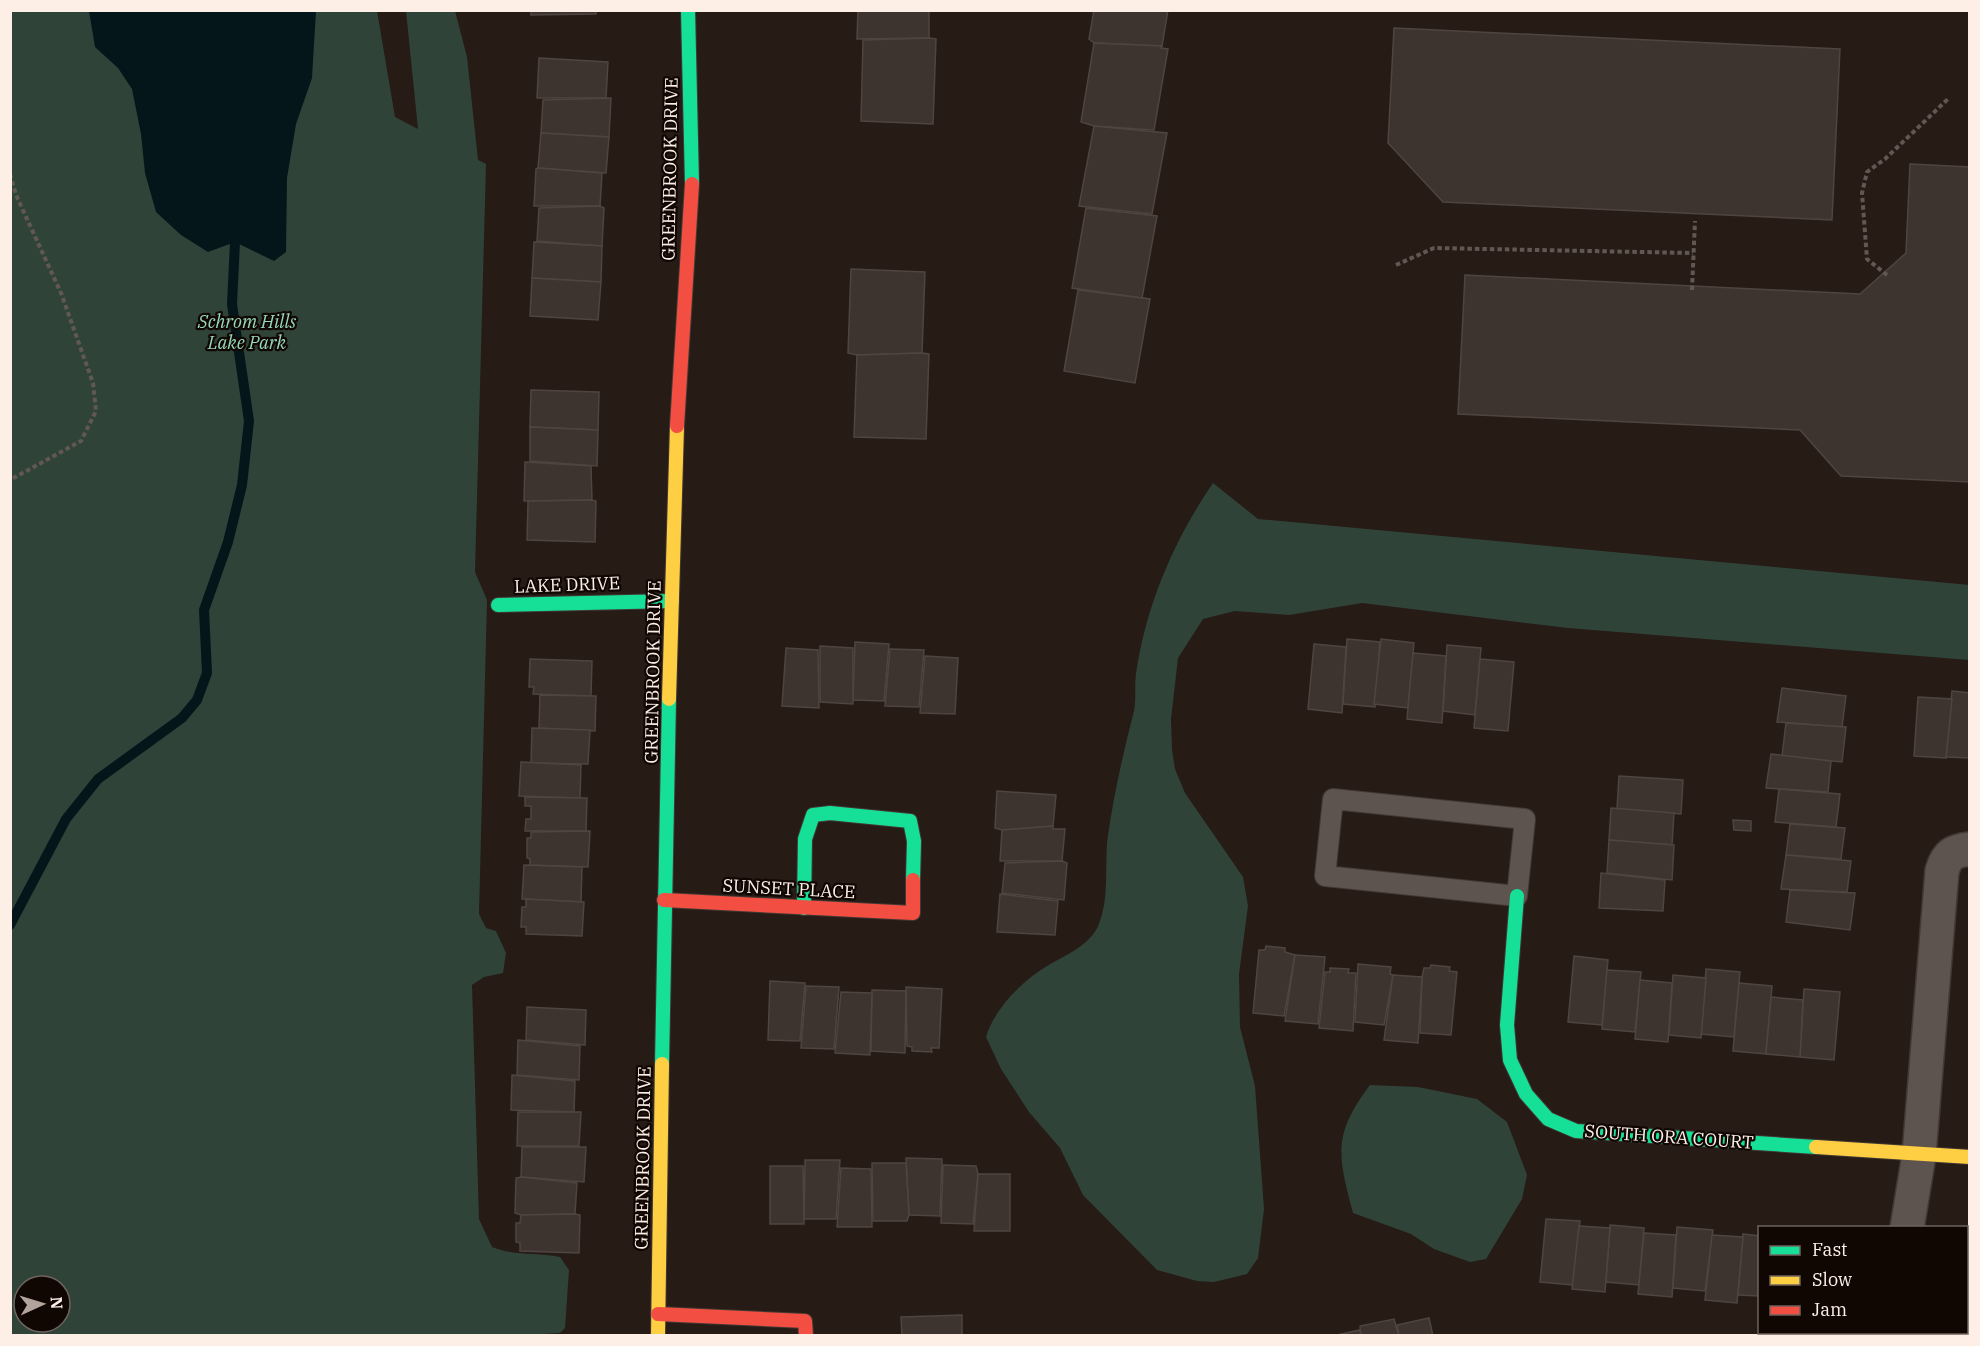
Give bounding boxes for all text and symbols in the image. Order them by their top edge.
street label: GREENBROOK DRIVE [656,77,683,261]
park label: Schrom Hills Lake Park [197,310,296,354]
street label: LAKE DRIVE [514,571,620,598]
street label: GREENBROOK DRIVE [639,580,666,764]
street label: SUNSET PLACE [722,874,856,903]
street label: GREENBROOK DRIVE [629,1066,656,1250]
street label: SOUTH ORA COURT [1584,1119,1755,1154]
legend [1758,1226,1968,1334]
text: Fast [1812,1238,1847,1261]
text: Slow [1812,1268,1852,1291]
north arrow [12,1274,72,1334]
text: N [47,1296,67,1310]
text: Jam [1812,1298,1847,1321]

